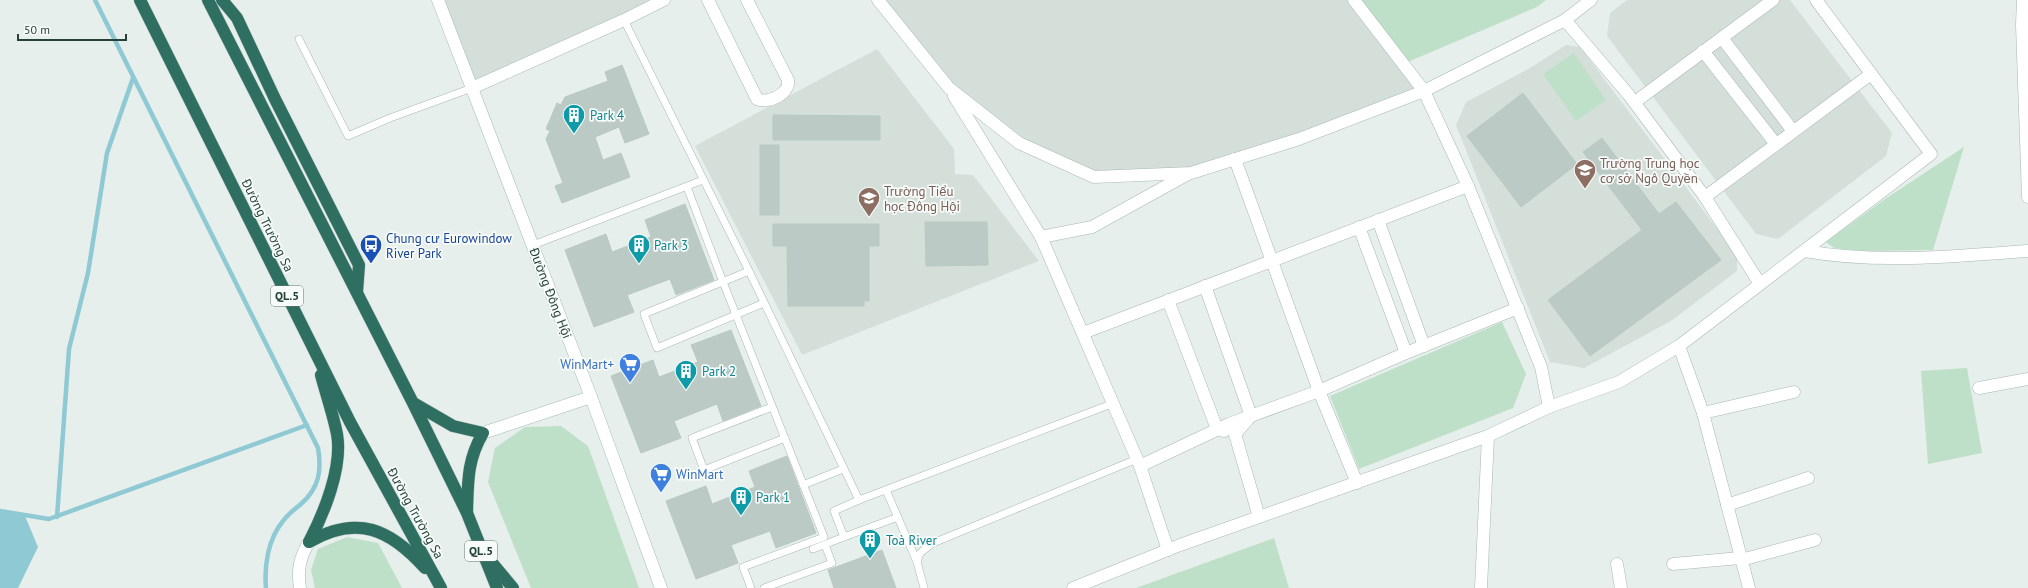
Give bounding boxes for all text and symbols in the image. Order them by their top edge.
scale bar [18,16,126,42]
text: 50 m [24,22,50,37]
building icon: Park 4 [561,102,587,135]
place label: Park 4 [590,107,624,124]
place label: Trường Trung học cơ sở Ngô Quyền [1600,155,1700,187]
school or university icon: Trường Trung học cơ sở Ngô Quyền [1572,157,1598,190]
street label: Đường Trường Sa [237,175,297,274]
place label: Trường Tiểu học Đông Hội [884,183,960,215]
school or university icon: Trường Tiểu học Đông Hội [856,185,882,218]
place label: Chung cư Eurowindow River Park [386,230,512,262]
bus stop icon: Chung cư Eurowindow River Park [358,232,384,265]
building icon: Park 3 [626,232,652,265]
place label: Park 3 [654,237,688,254]
street label: Đường Đông Hội [525,244,576,341]
road number: QL.5 [271,286,303,306]
supermarket icon: WinMart+ [617,351,643,384]
place label: WinMart+ [560,356,614,373]
building icon: Park 2 [673,358,699,391]
place label: Park 2 [702,363,736,380]
supermarket icon: WinMart [648,461,674,494]
street label: Đường Trường Sa [383,464,448,562]
place label: WinMart [676,466,724,483]
building icon: Park 1 [728,484,754,517]
place label: Park 1 [756,489,790,506]
building icon: Toà River [857,527,883,560]
place label: Toà River [886,532,937,549]
road number: QL.5 [465,541,497,561]

